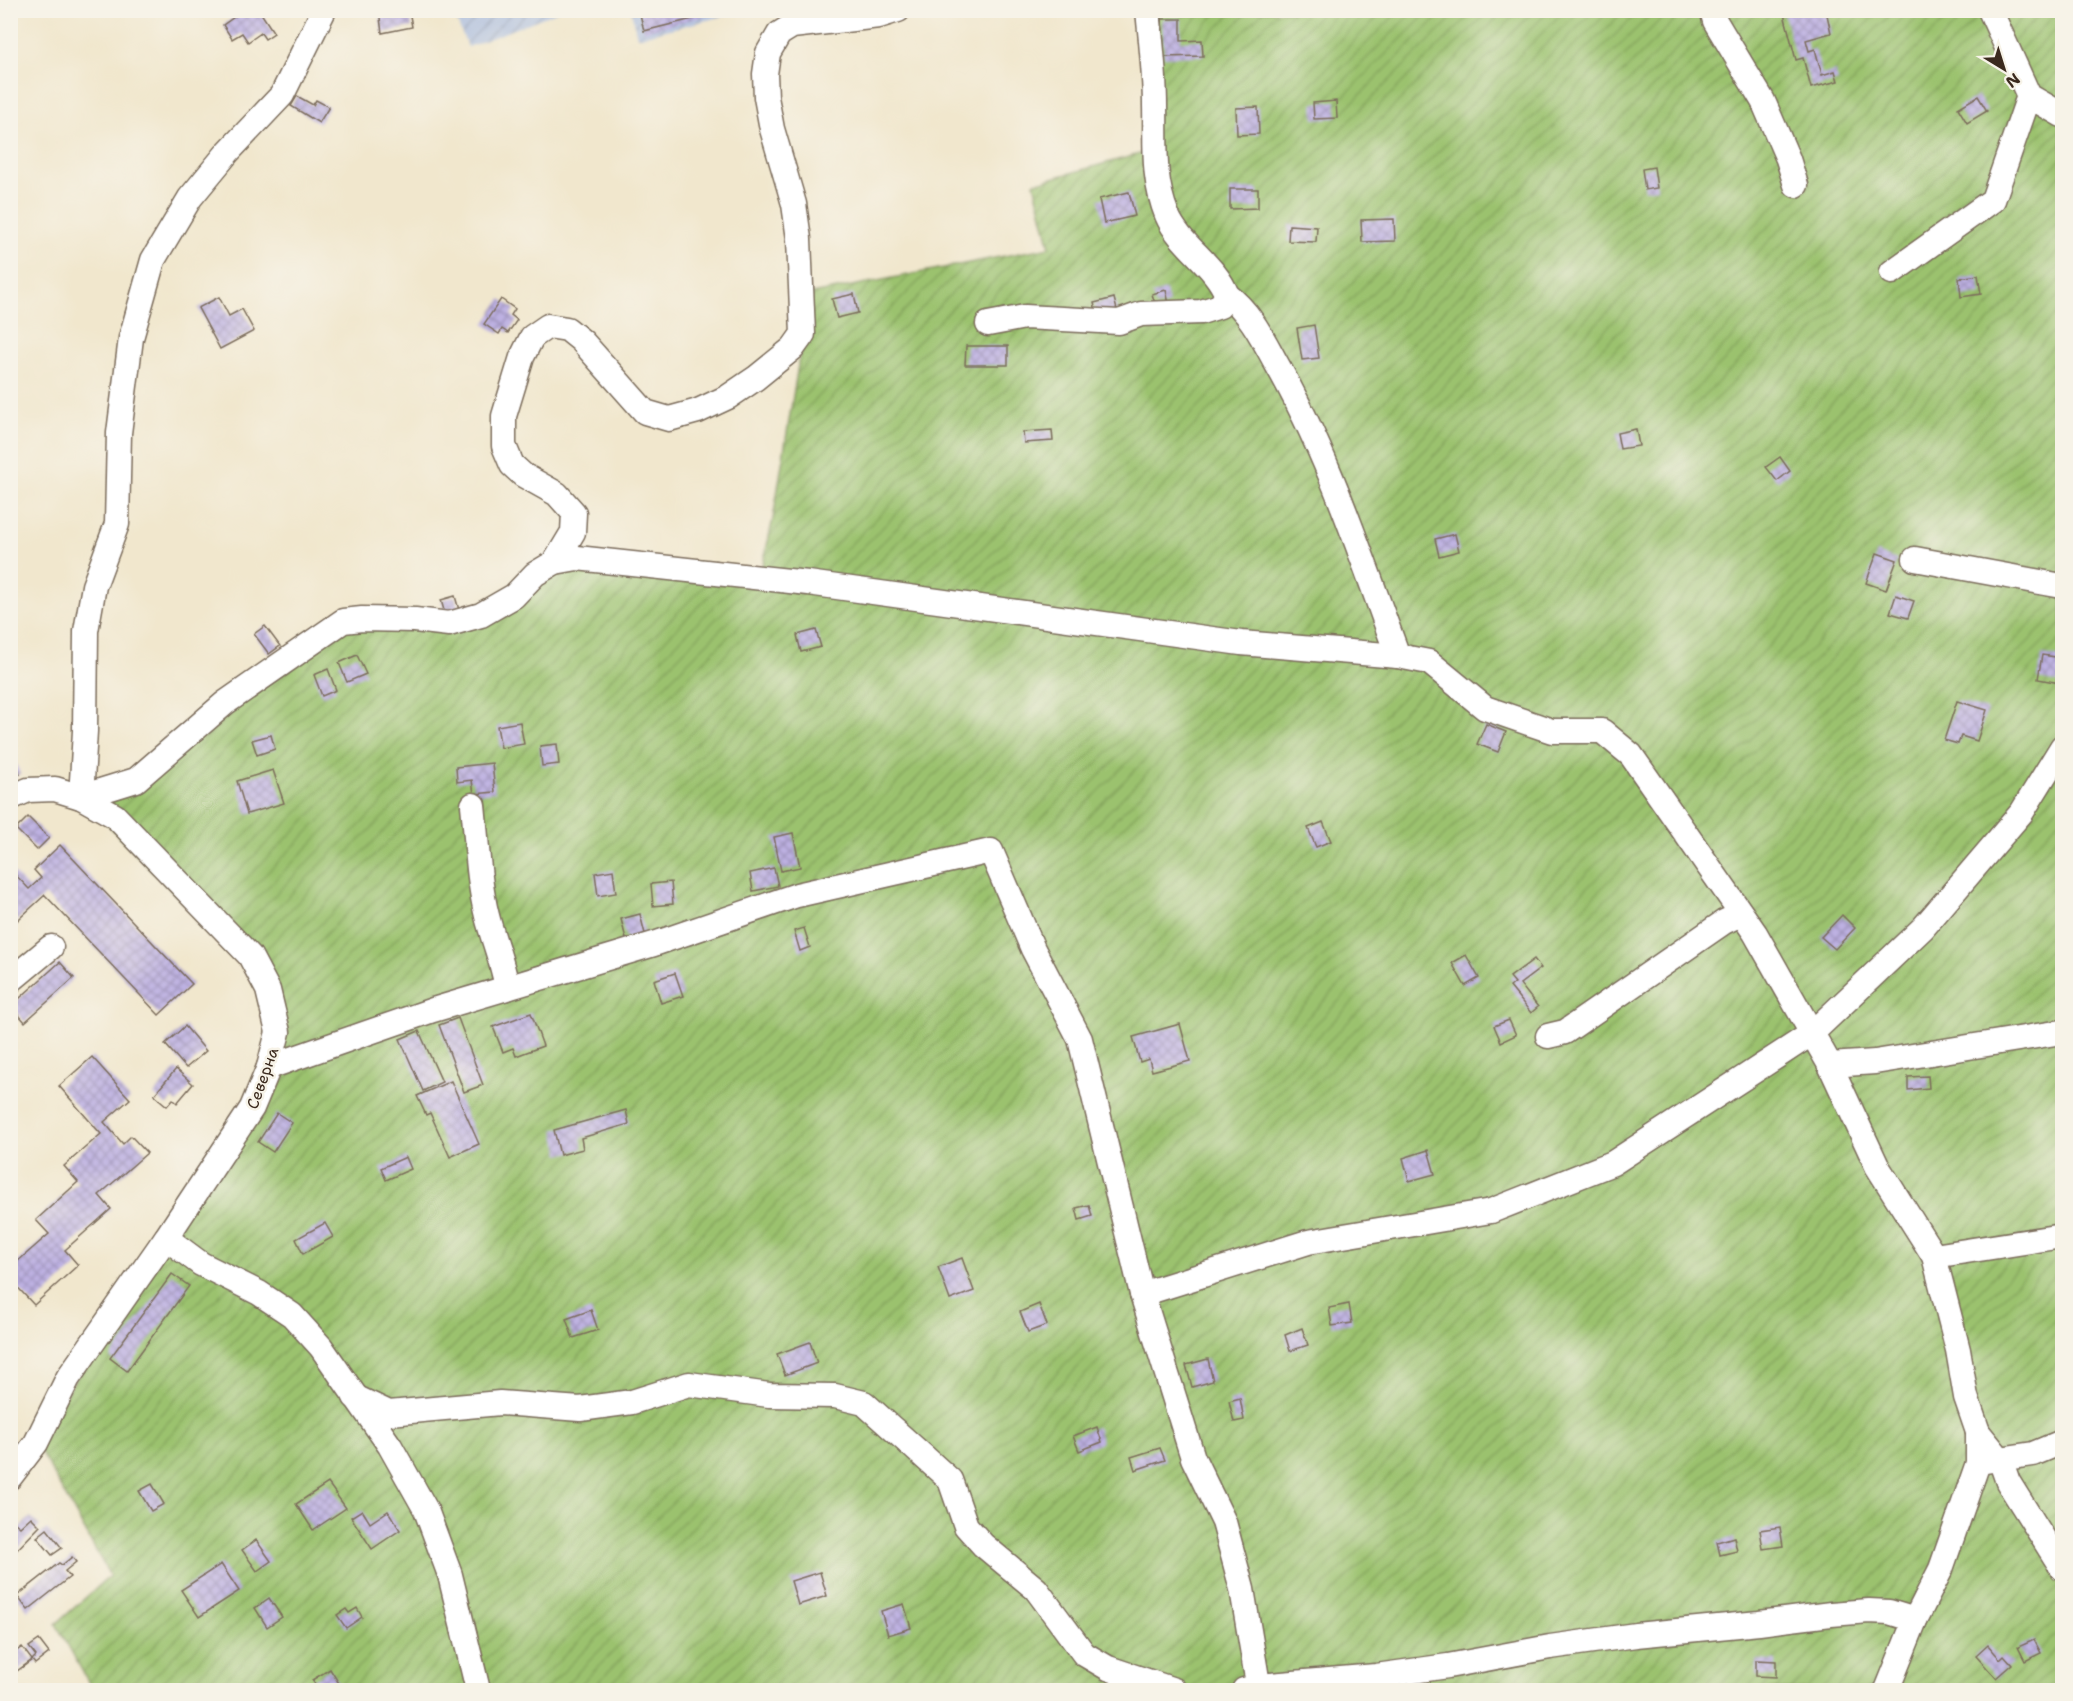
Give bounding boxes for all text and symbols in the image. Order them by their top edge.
north arrow [1974,39,2034,99]
text: N [2001,68,2024,93]
street label: Северна [242,1044,283,1112]

